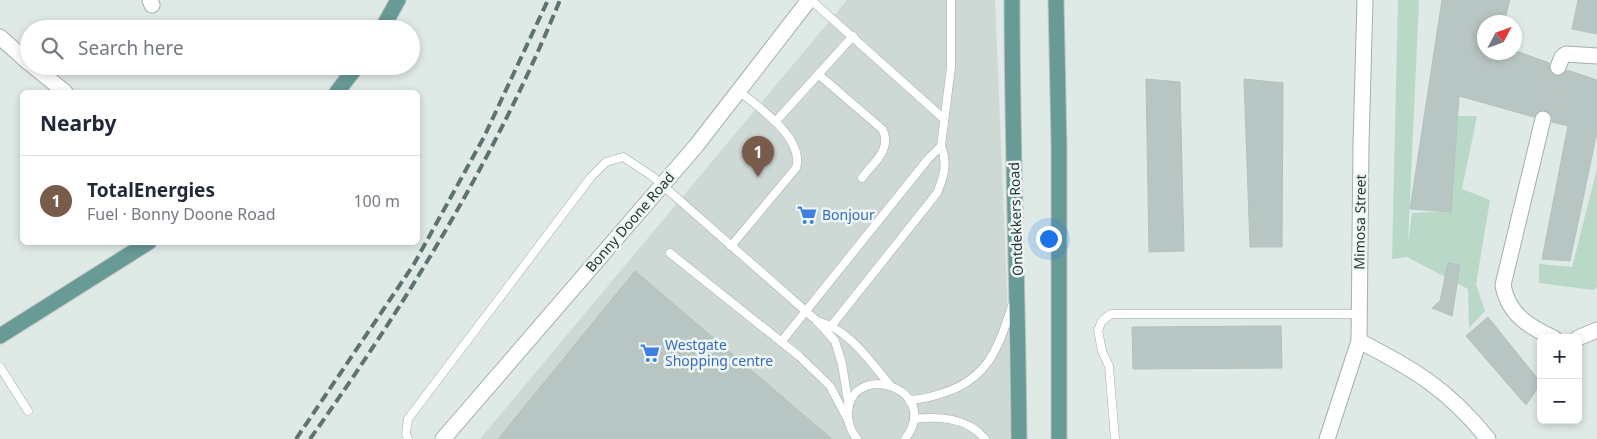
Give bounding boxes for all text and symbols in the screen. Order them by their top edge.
north arrow [1477,15,1522,60]
search box [20,20,420,75]
icon: search [38,34,66,62]
text: Search here [78,35,184,61]
text: Nearby [40,109,116,137]
pin: 1 [742,136,774,177]
street label: Ontdekkers Road [1004,162,1027,276]
street label: Bonny Doone Road [581,168,678,276]
street label: Mimosa Street [1349,174,1370,270]
text: TotalEnergies [87,177,215,203]
text: 1 [51,190,61,212]
text: 100 m [353,190,400,212]
text: Fuel · Bonny Doone Road [87,203,276,225]
supermarket icon: Bonjour [796,204,818,226]
place label: Bonjour [822,205,875,224]
your location [1036,226,1062,252]
map controls [1537,334,1582,424]
button: + [1537,334,1582,379]
place label: Westgate Shopping centre [665,335,773,370]
supermarket icon: Westgate Shopping centre [639,342,661,364]
button: − [1537,379,1582,424]

